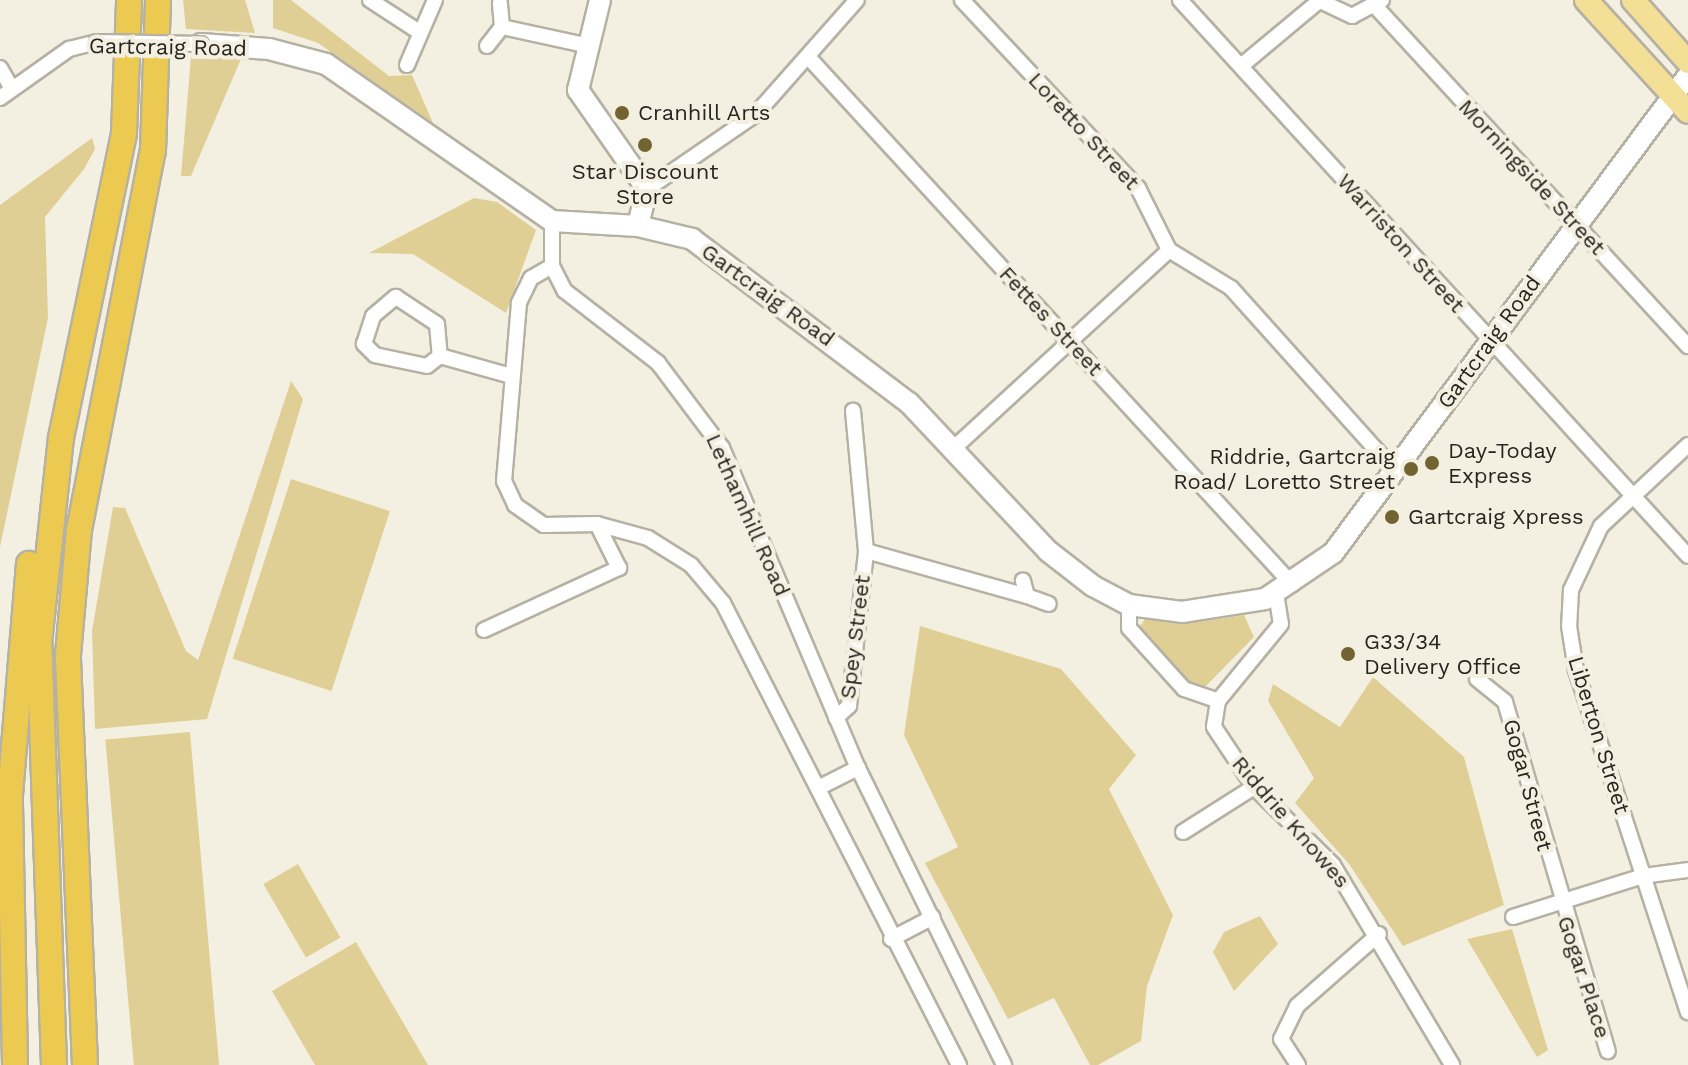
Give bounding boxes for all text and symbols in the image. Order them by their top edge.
street label: Gartcraig Road [89,32,247,62]
street label: Loretto Street [1023,67,1145,195]
street label: Morningside Street [1453,94,1611,260]
place label: Cranhill Arts [638,100,772,126]
marker: Cranhill Arts [613,104,631,122]
marker: Star Discount Store [636,136,654,154]
place label: Star Discount Store [571,158,719,210]
street label: Warriston Street [1332,168,1470,318]
street label: Gartcraig Road [696,238,840,352]
street label: Fettes Street [994,261,1108,381]
street label: Gartcraig Road [1432,270,1546,414]
street label: Lethamhill Road [700,429,796,601]
place label: Day-Today Express [1448,437,1557,488]
place label: Riddrie, Gartcraig Road/ Loretto Street [1173,443,1395,494]
marker: Day-Today Express [1423,454,1441,472]
marker: Riddrie, Gartcraig Road/ Loretto Street [1402,460,1420,478]
place label: Gartcraig Xpress [1408,504,1584,530]
marker: Gartcraig Xpress [1383,508,1401,526]
street label: Spey Street [834,573,876,701]
place label: G33/34 Delivery Office [1364,628,1522,680]
marker: G33/34 Delivery Office [1339,645,1357,663]
street label: Liberton Street [1562,653,1636,817]
street label: Gogar Street [1498,716,1558,854]
street label: Riddrie Knowes [1227,751,1355,893]
street label: Gogar Place [1552,912,1616,1042]

